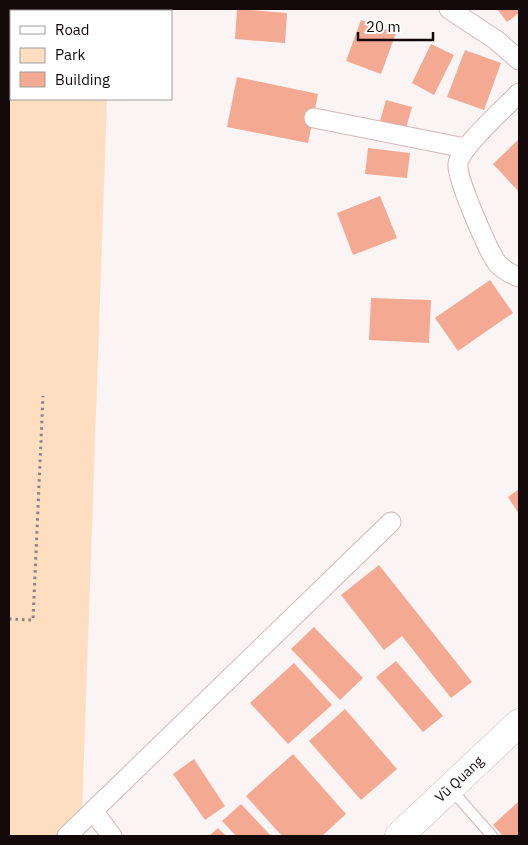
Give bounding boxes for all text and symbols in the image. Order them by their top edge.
legend [10,10,172,100]
scale bar [358,10,433,42]
text: 20 m [366,17,401,36]
text: Road [55,20,90,39]
text: Park [55,45,85,64]
text: Building [55,70,110,89]
street label: Vũ Quang [431,751,488,806]

